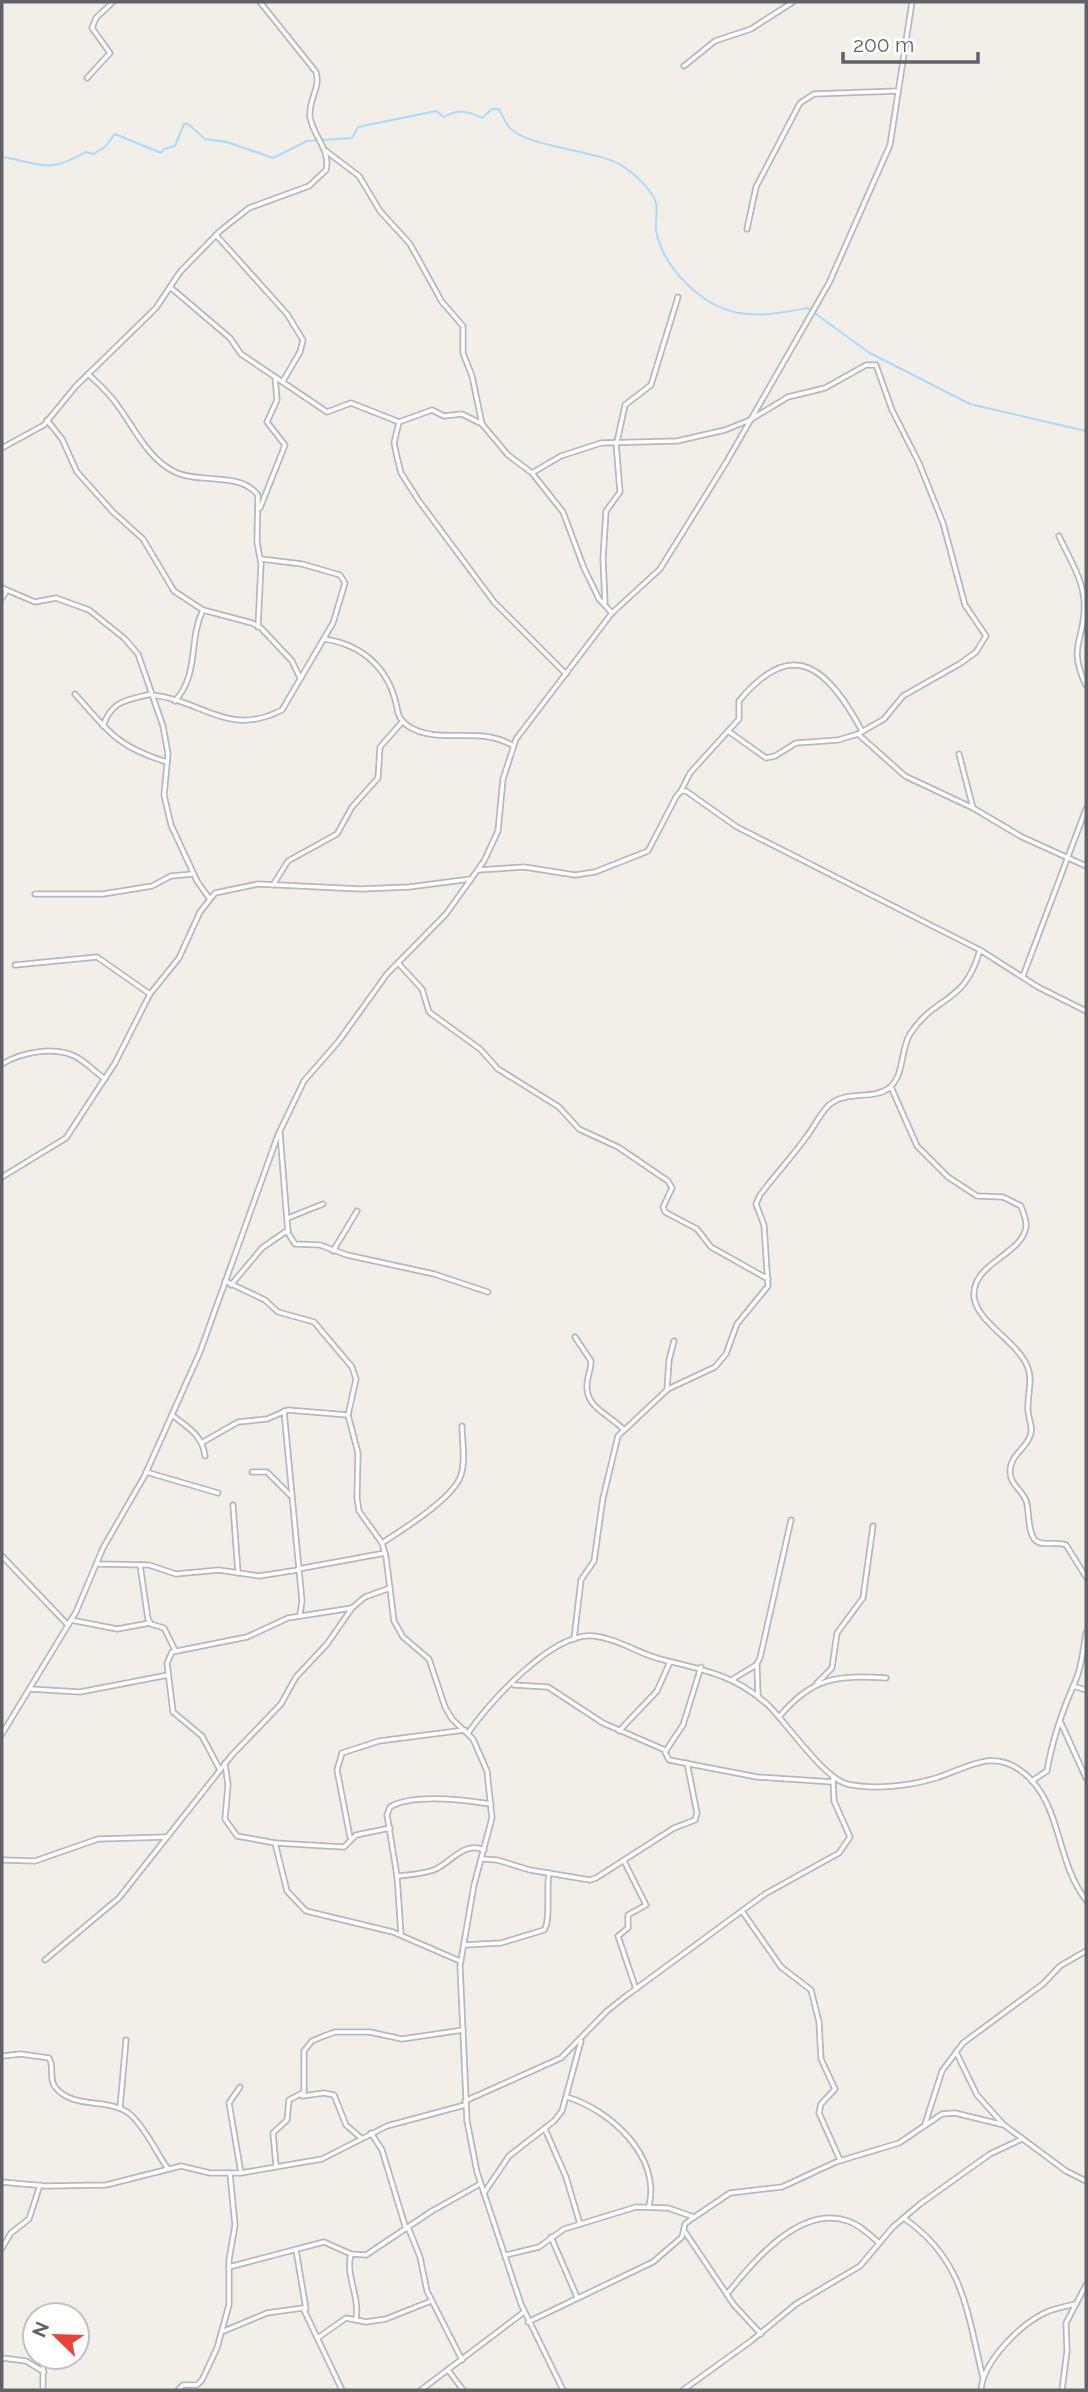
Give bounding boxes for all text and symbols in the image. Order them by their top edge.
scale bar [843,21,978,65]
text: 200 m [853,32,914,57]
north arrow [21,2301,91,2371]
text: N [27,2318,53,2340]

